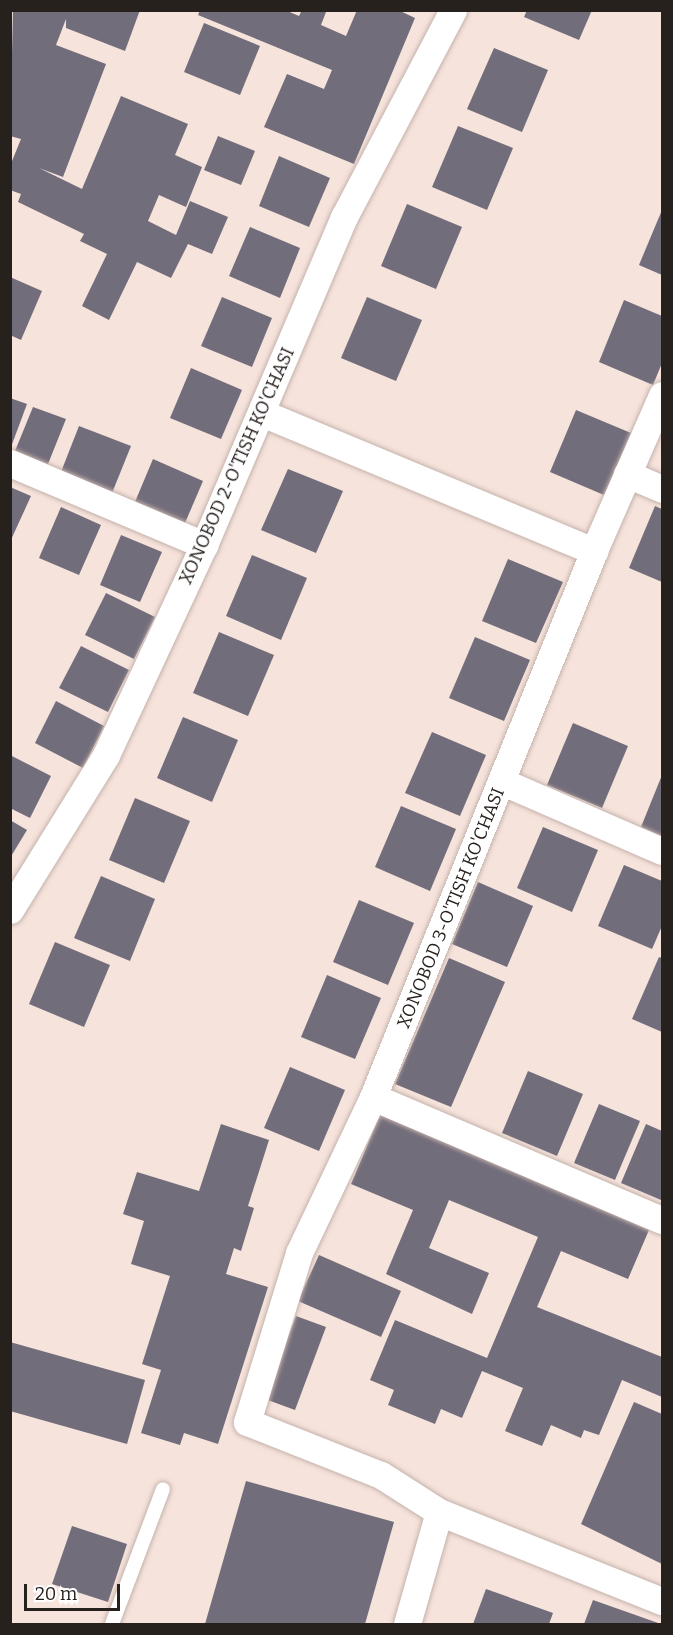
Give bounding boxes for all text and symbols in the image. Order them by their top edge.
street label: XONOBOD 2-O'TISH KO'CHASI [175,344,299,588]
street label: XONOBOD 3-O'TISH KO'CHASI [393,785,509,1031]
scale bar [27,1572,123,1610]
text: 20 m [35,1583,77,1605]

